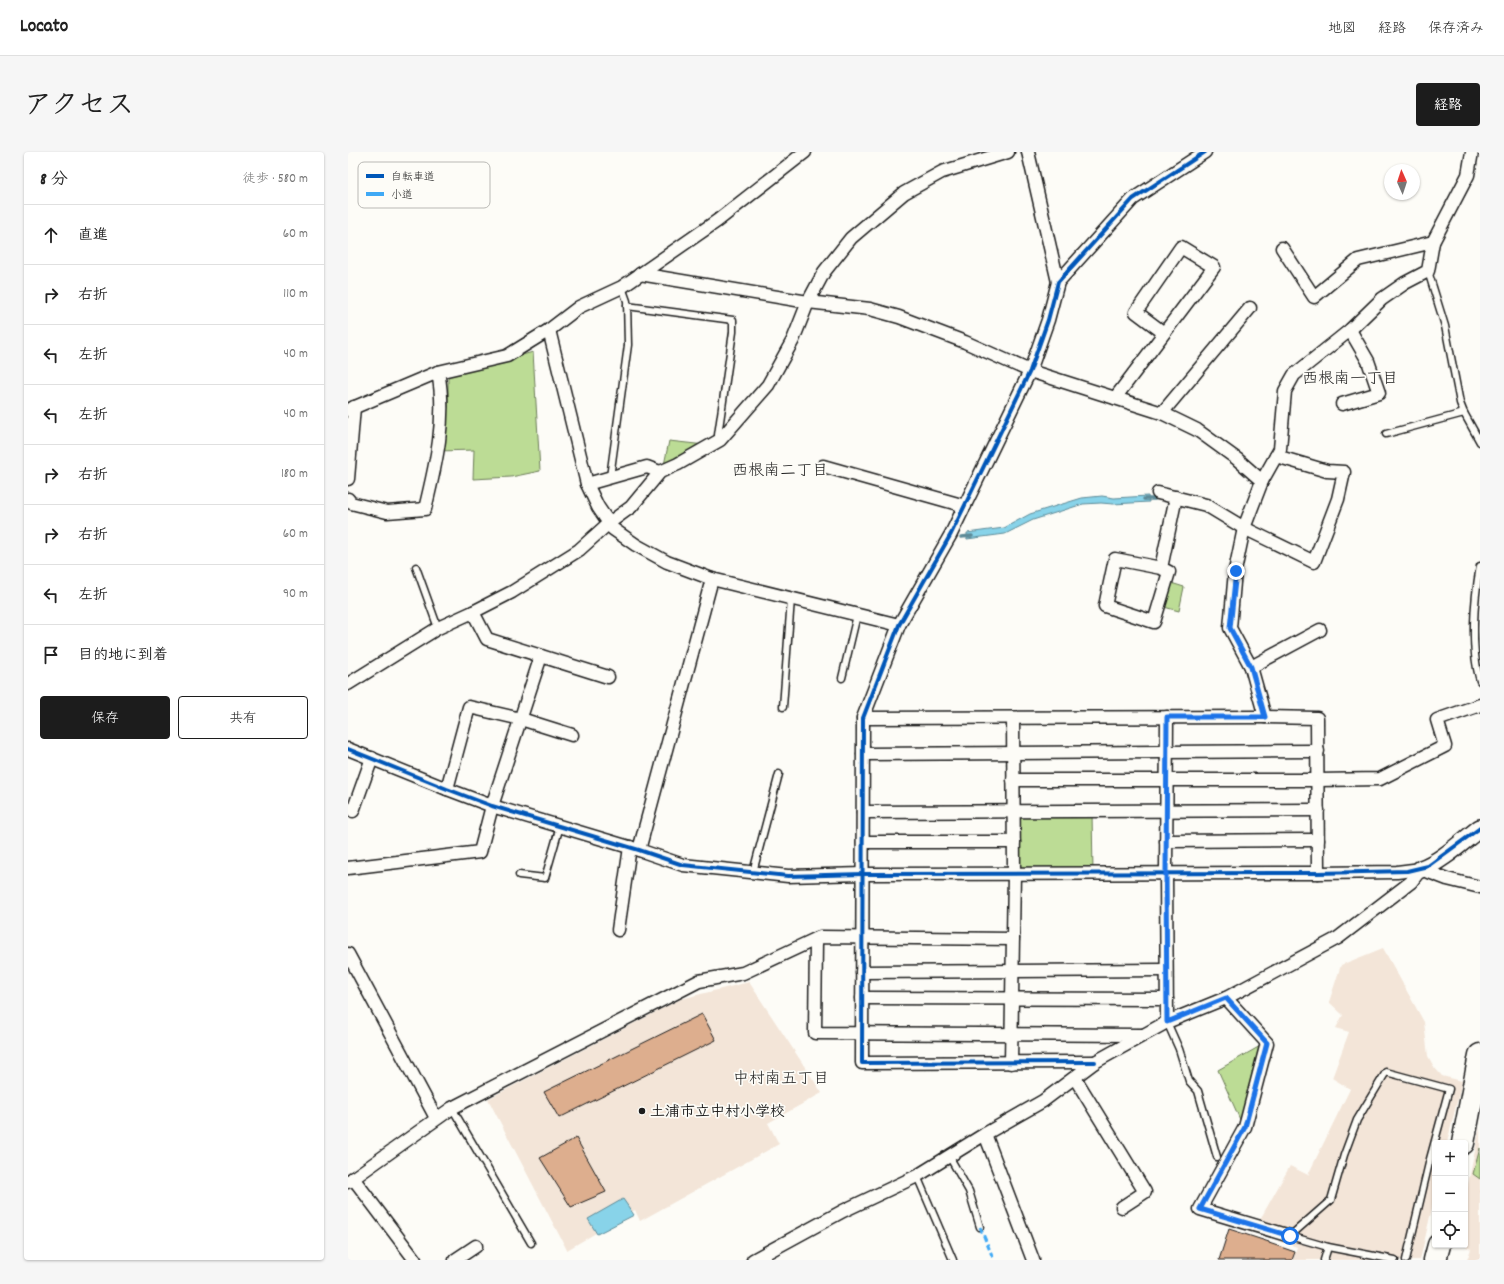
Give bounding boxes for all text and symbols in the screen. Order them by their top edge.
text: Locato [20,14,68,41]
text: 地図 [1328,19,1356,39]
text: 経路 [1378,19,1406,39]
text: 保存済み [1428,19,1484,39]
button: 経路 [1416,83,1480,126]
text: アクセス [24,88,134,128]
legend [358,162,490,208]
north arrow [1384,164,1420,200]
text: 8 分 [40,169,68,193]
text: 徒歩 · 580 m [243,170,308,189]
text: 自転車道 [391,170,435,186]
text: 小道 [391,188,413,204]
icon: ahead [40,224,62,246]
text: 直進 [78,225,108,247]
text: 60 m [283,225,308,244]
icon: right [40,284,62,306]
text: 右折 [78,285,108,307]
text: 110 m [283,285,308,304]
icon: left [40,344,62,366]
text: 左折 [78,345,108,367]
text: 40 m [284,345,308,364]
district label: 西根南一丁目 [1302,368,1398,391]
icon: left [40,404,62,426]
text: 左折 [78,405,108,427]
text: 40 m [284,405,308,424]
district label: 西根南二丁目 [732,460,828,483]
icon: right [40,464,62,486]
text: 右折 [78,465,108,487]
text: 180 m [281,465,308,484]
icon: right [40,524,62,546]
text: 右折 [78,525,108,547]
text: 60 m [283,525,308,544]
route end [1227,562,1245,580]
icon: left [40,584,62,606]
text: 左折 [78,585,108,607]
text: 90 m [283,585,308,604]
icon: arrive [40,644,62,666]
text: 目的地に到着 [78,645,168,667]
button: 保存 [40,696,170,739]
button: 共有 [178,696,308,739]
district label: 中村南五丁目 [733,1068,829,1091]
place label: 土浦市立中村小学校 [650,1102,785,1124]
marker: 土浦市立中村小学校 [637,1106,647,1116]
map controls [1432,1140,1468,1248]
button: + [1432,1140,1468,1176]
button: − [1432,1176,1468,1212]
button: locate [1432,1212,1468,1248]
route start [1281,1227,1299,1245]

